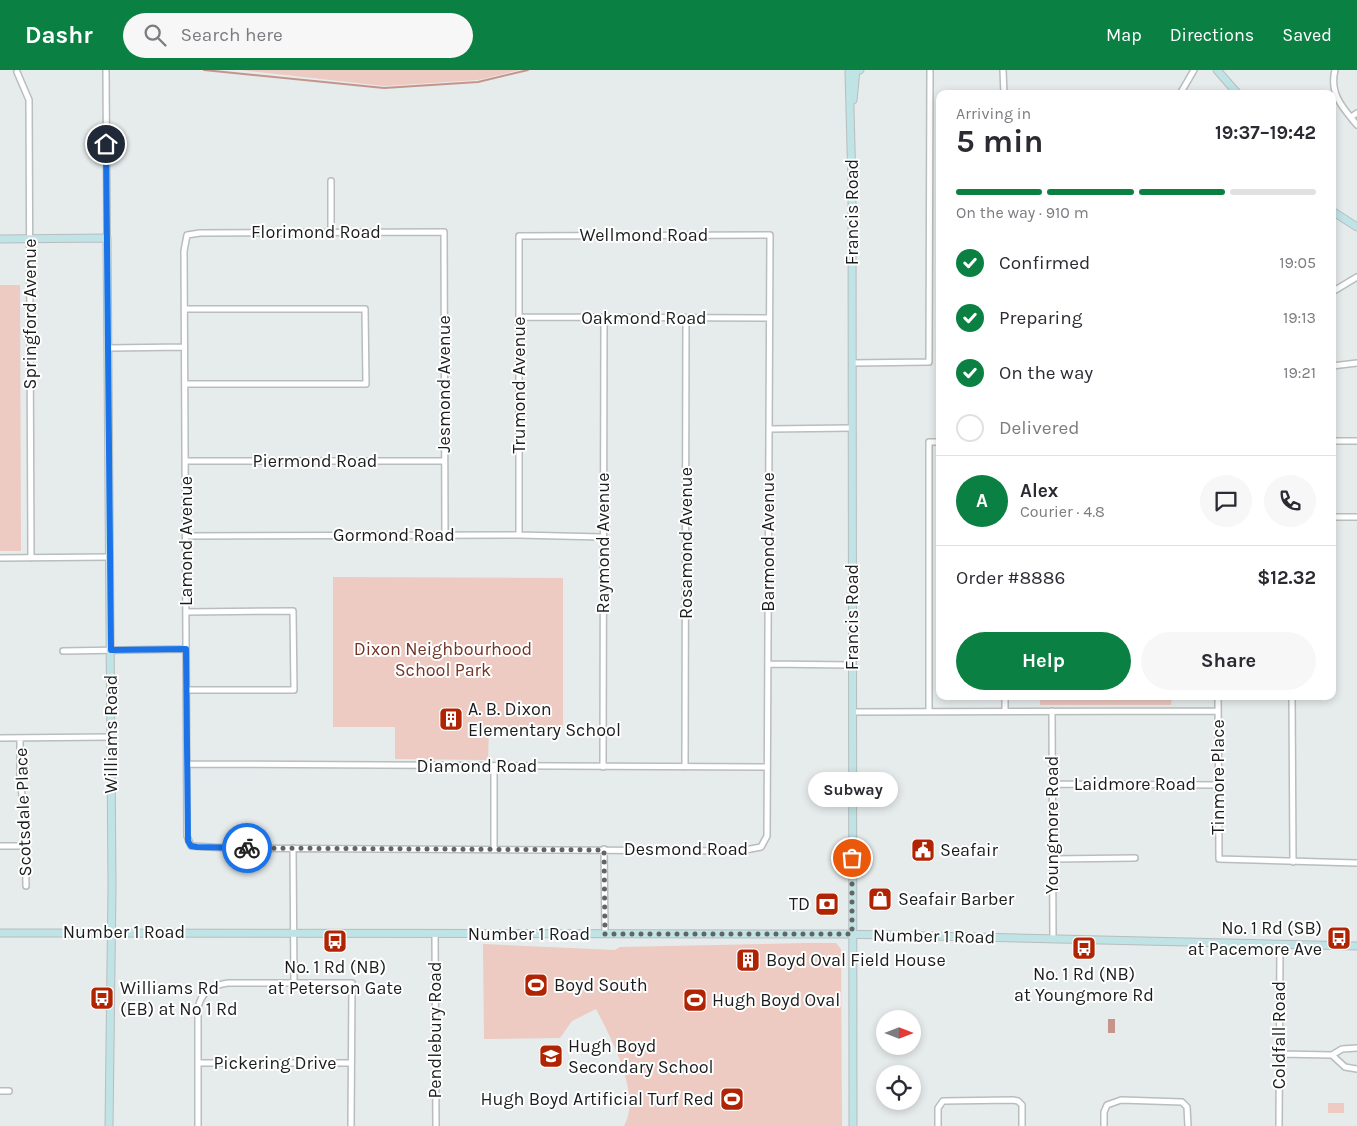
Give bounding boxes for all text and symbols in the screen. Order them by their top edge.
search box [123,13,473,58]
text: Dashr [25,21,93,49]
icon: search [141,21,169,49]
text: Search here [181,24,283,46]
text: Map [1106,24,1142,46]
text: Directions [1170,24,1254,46]
text: Saved [1282,24,1332,46]
text: Arriving in [956,104,1031,123]
text: 19:37–19:42 [1215,122,1316,144]
pin [85,123,127,165]
text: 5 min [956,123,1044,160]
icon: home [92,130,120,158]
street label: Francis Road [841,159,863,265]
text: On the way · 910 m [956,203,1089,222]
street label: Florimond Road [251,221,381,243]
street label: Wellmond Road [580,224,708,246]
street label: Springford Avenue [19,239,41,390]
icon: check [956,249,984,277]
text: Confirmed [999,252,1090,274]
text: 19:05 [1279,253,1316,272]
icon: check [956,304,984,332]
street label: Oakmond Road [581,307,707,329]
text: Preparing [999,307,1082,329]
text: 19:13 [1283,308,1316,327]
street label: Jesmond Avenue [433,315,455,453]
street label: Trumond Avenue [508,317,530,453]
icon: check [956,359,984,387]
text: On the way [999,362,1093,384]
text: 19:21 [1283,363,1316,382]
text: Delivered [999,417,1079,439]
street label: Piermond Road [253,450,378,472]
street label: Rosamond Avenue [675,467,697,619]
street label: Raymond Avenue [592,472,614,614]
street label: Barmond Avenue [757,472,779,612]
button: chat [1200,475,1252,527]
button: phone [1264,475,1316,527]
street label: Lamond Avenue [175,476,197,606]
text: Alex [1020,480,1058,502]
text: A [976,490,988,512]
text: Courier · 4.8 [1020,502,1105,521]
street label: Gormond Road [333,524,455,546]
street label: Francis Road [841,564,863,670]
text: Order #8886 [956,567,1065,589]
text: $12.32 [1257,567,1316,589]
button: Help [956,632,1131,690]
button: Share [1141,632,1316,690]
park label: Dixon Neighbourhood School Park [354,638,532,681]
street label: Williams Road [100,675,122,793]
place label: A. B. Dixon Elementary School [468,698,621,741]
building icon: A. B. Dixon Elementary School [438,706,464,732]
street label: Tinmore Place [1207,719,1229,835]
street label: Scotsdale Place [10,747,36,877]
street label: Diamond Road [416,755,538,777]
street label: Youngmore Road [1041,756,1063,894]
callout: Subway [807,773,897,808]
street label: Laidmore Road [1074,773,1196,795]
text: Subway [823,780,883,799]
courier [222,823,272,873]
icon: bike [233,834,261,862]
pin [831,837,873,879]
public building icon: Seafair [910,837,936,863]
street label: Desmond Road [624,838,748,860]
place label: Seafair [940,839,998,861]
icon: bag [838,844,866,872]
shop icon: Seafair Barber [867,886,893,912]
place label: Seafair Barber [898,888,1015,910]
bank icon: TD [814,891,840,917]
place label: TD [789,893,810,915]
place label: No. 1 Rd (SB) at Pacemore Ave [1188,917,1322,960]
street label: Number 1 Road [63,921,185,943]
street label: Number 1 Road [468,923,590,945]
street label: Number 1 Road [873,924,995,948]
bus stop icon: No. 1 Rd (SB) at Pacemore Ave [1326,925,1352,951]
bus stop icon: No. 1 Rd (NB) at Peterson Gate [322,928,348,954]
bus stop icon: No. 1 Rd (NB) at Youngmore Rd [1071,935,1097,961]
building icon: Boyd Oval Field House [735,947,761,973]
place label: Boyd Oval Field House [766,949,946,971]
place label: No. 1 Rd (NB) at Peterson Gate [268,956,402,999]
street label: Pendlebury Road [424,961,446,1099]
place label: No. 1 Rd (NB) at Youngmore Rd [1014,963,1154,1006]
sports icon: Boyd South [523,972,549,998]
place label: Boyd South [554,974,648,996]
place label: Williams Rd (EB) at No 1 Rd [120,977,238,1020]
street label: Coldfall Road [1268,981,1290,1089]
bus stop icon: Williams Rd (EB) at No 1 Rd [89,985,115,1011]
sports icon: Hugh Boyd Oval [682,987,708,1013]
place label: Hugh Boyd Oval [712,989,840,1011]
north arrow [876,1010,921,1055]
map controls [876,1010,921,1110]
place label: Hugh Boyd Secondary School [568,1035,714,1078]
school or university icon: Hugh Boyd Secondary School [538,1043,564,1069]
street label: Pickering Drive [213,1052,337,1074]
button: locate [876,1065,921,1110]
sports icon: Hugh Boyd Artificial Turf Red [719,1086,745,1112]
place label: Hugh Boyd Artificial Turf Red [480,1088,714,1110]

